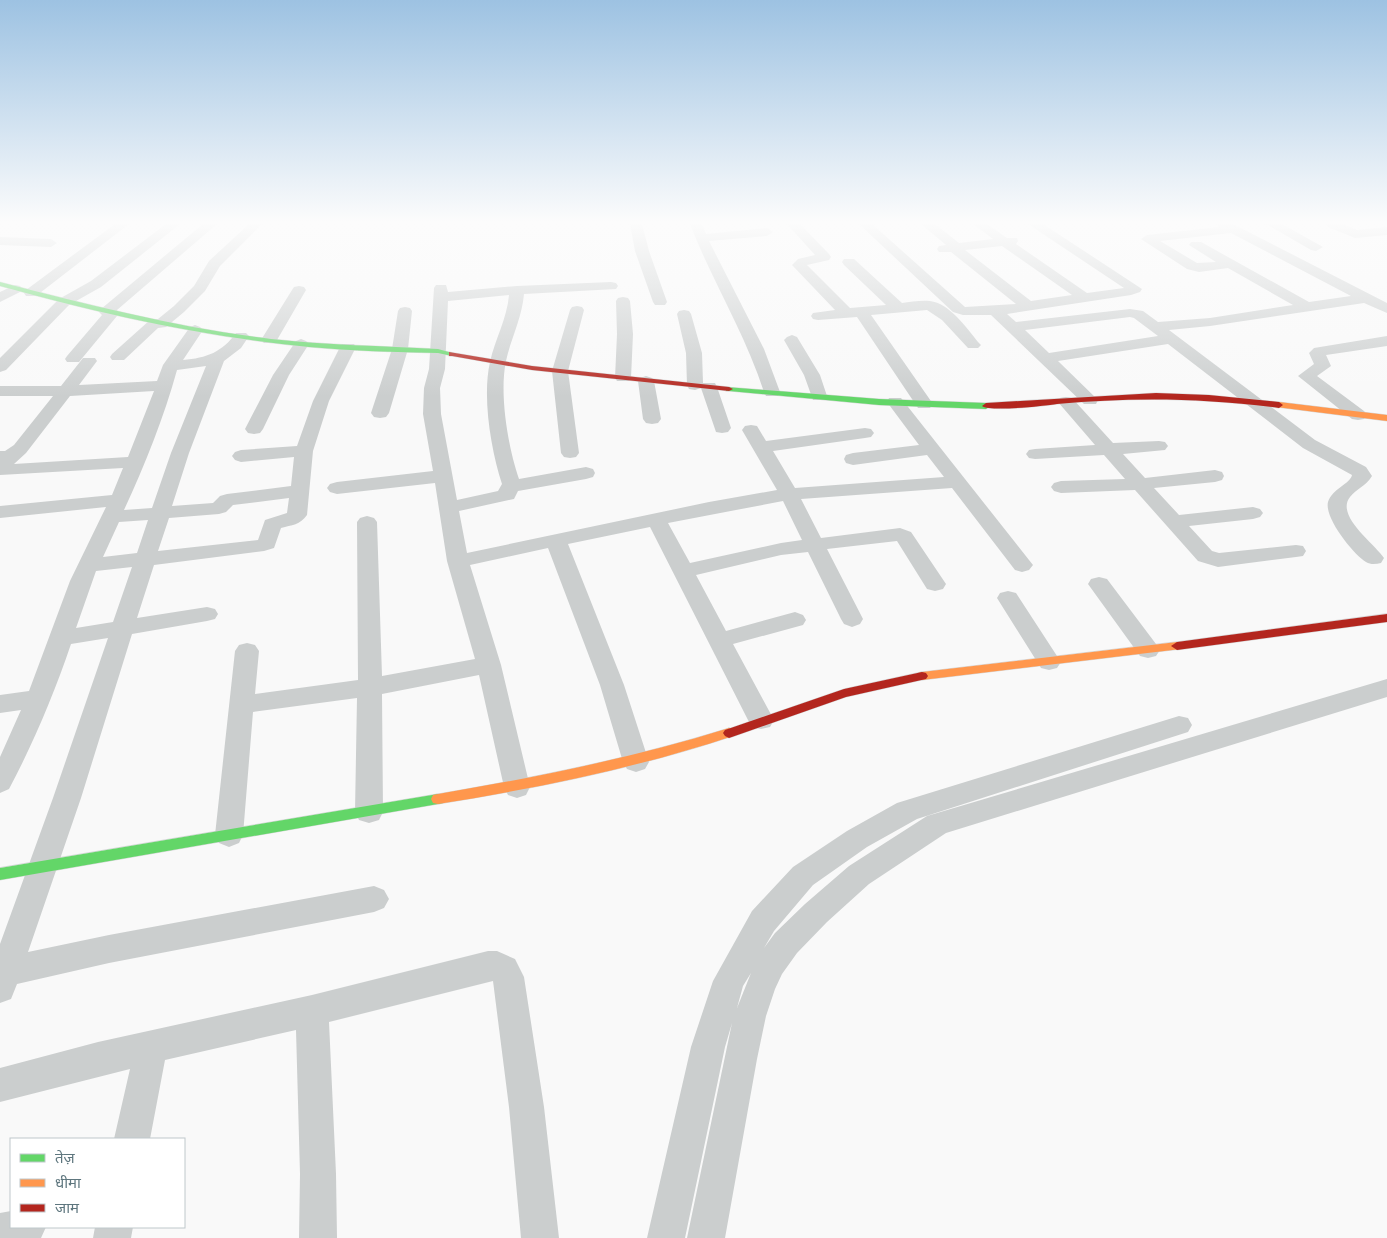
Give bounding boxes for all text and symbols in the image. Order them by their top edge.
legend [10,1138,185,1228]
text: तेज़ [55,1147,76,1167]
text: धीमा [55,1172,82,1192]
text: जाम [55,1197,80,1217]

